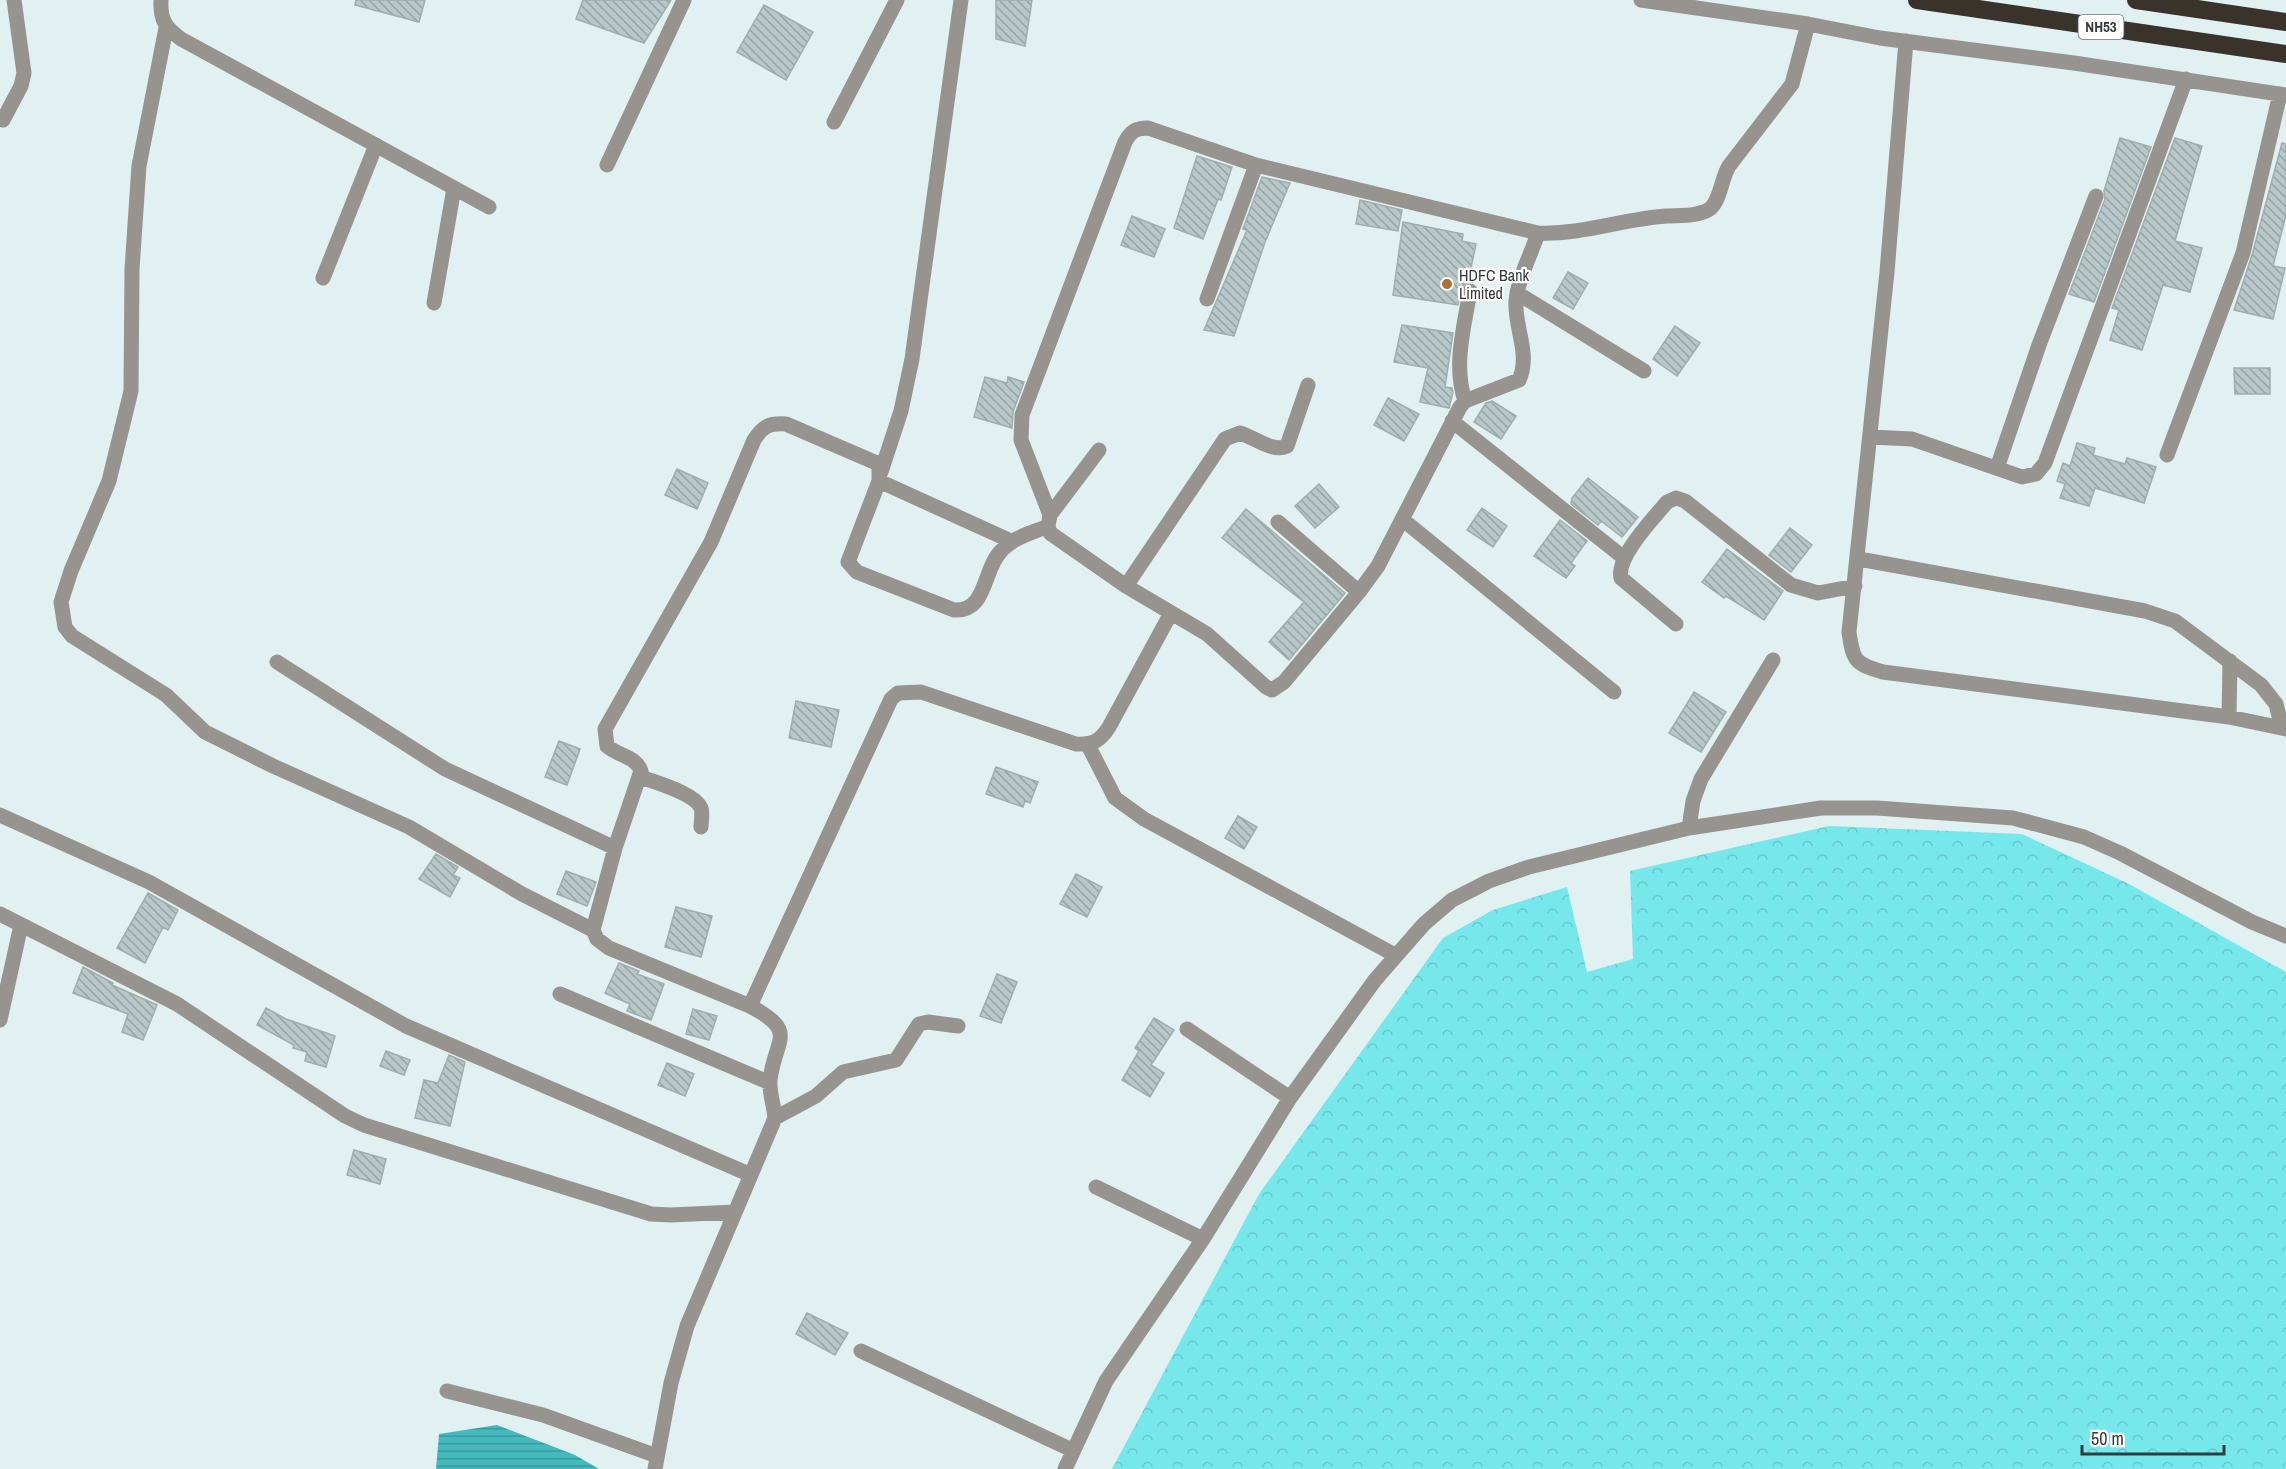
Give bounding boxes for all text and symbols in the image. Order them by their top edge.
road number: NH53 [2078,15,2124,39]
place label: HDFC Bank Limited [1459,264,1529,304]
marker: HDFC Bank Limited [1440,277,1454,291]
scale bar [2082,1418,2224,1456]
text: 50 m [2091,1426,2124,1451]

